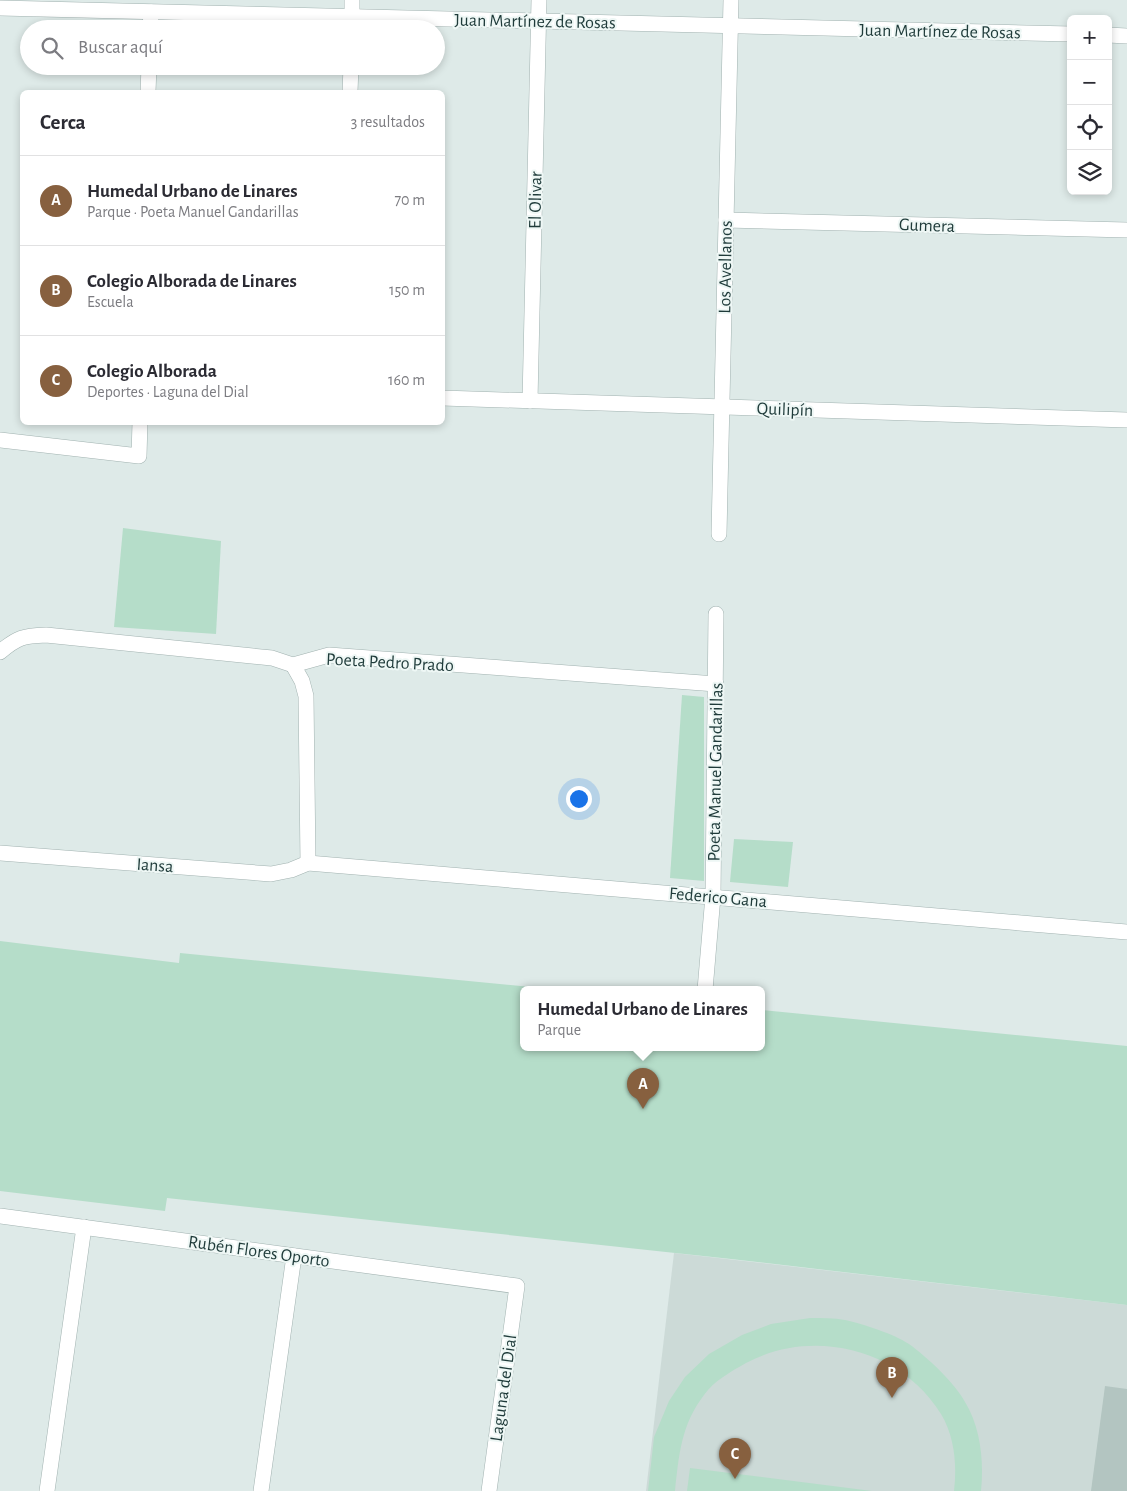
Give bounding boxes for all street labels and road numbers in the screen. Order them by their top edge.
street label: Juan Martínez de Rosas [454,12,616,32]
street label: Juan Martínez de Rosas [859,22,1021,42]
street label: El Olivar [526,171,546,229]
street label: Gumera [899,216,955,236]
street label: Los Avellanos [716,220,736,314]
street label: Quilipín [756,400,814,420]
street label: Poeta Pedro Prado [326,651,454,675]
street label: Poeta Manuel Gandarillas [705,683,727,861]
street label: Iansa [136,856,174,876]
street label: Federico Gana [668,885,768,911]
street label: Rubén Flores Oporto [187,1233,331,1271]
street label: Laguna del Dial [488,1333,520,1443]

